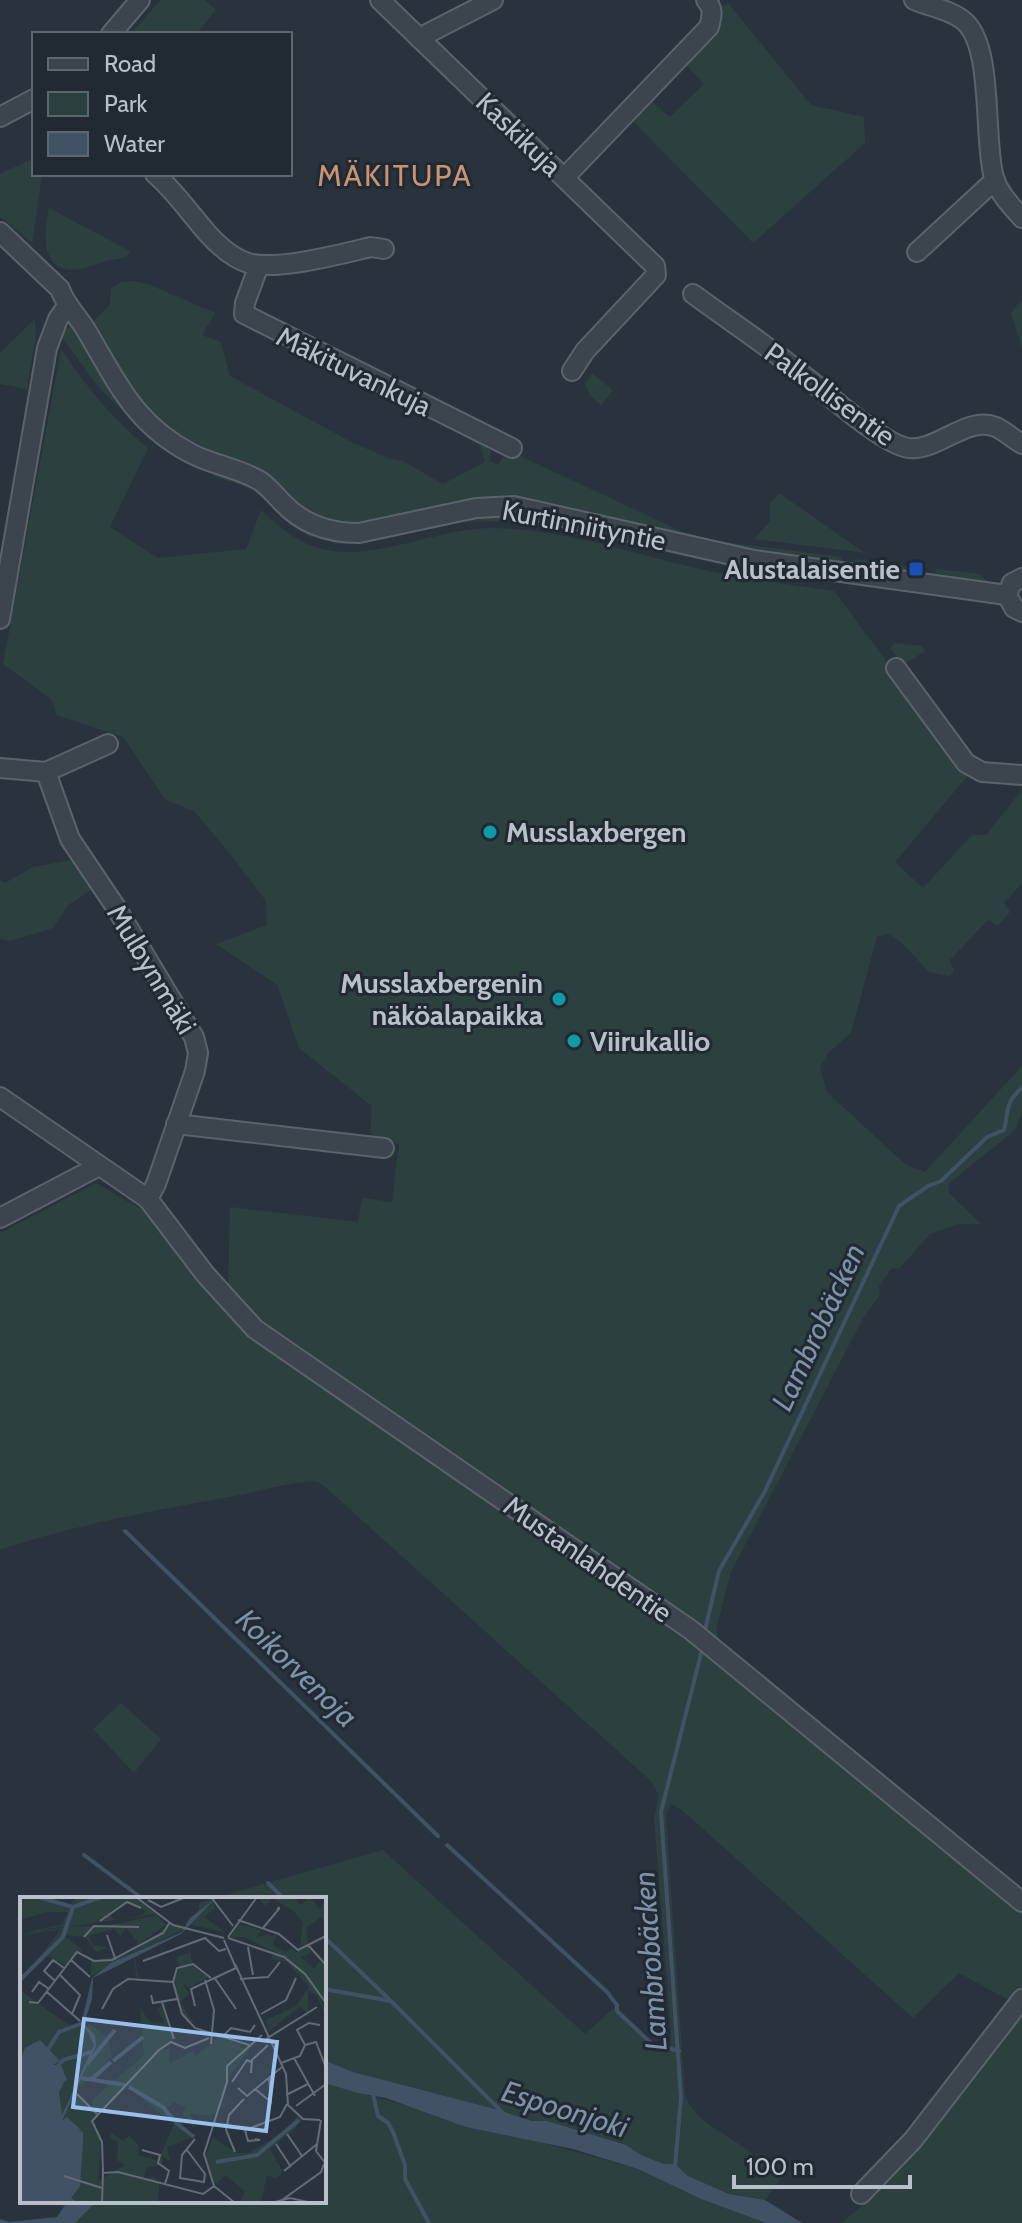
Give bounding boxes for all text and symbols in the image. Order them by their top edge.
legend [32,32,292,176]
text: Road [104,49,156,78]
street label: Kaskikuja [469,85,569,183]
text: Park [104,89,147,118]
text: Water [104,129,165,158]
district label: MÄKITUPA [317,157,473,194]
street label: Mäkituvankuja [271,319,437,423]
street label: Palkollisentie [758,335,902,453]
street label: Kurtinniityntie [499,492,669,558]
place label: Alustalaisentie [724,552,900,586]
marker: Alustalaisentie [907,560,925,578]
place label: Musslaxbergen [506,815,687,849]
marker: Musslaxbergen [481,823,499,841]
street label: Mulbynmäki [100,898,204,1040]
place label: Musslaxbergenin näköalapaikka [340,966,543,1032]
marker: Musslaxbergenin näköalapaikka [550,990,568,1008]
place label: Viirukallio [590,1024,710,1058]
marker: Viirukallio [565,1032,583,1050]
water label: Lambrobäcken [763,1238,873,1416]
street label: Mustanlahdentie [497,1488,679,1630]
water label: Koikorvenoja [229,1601,365,1735]
water label: Lambrobäcken [625,1870,675,2052]
inset map [20,1897,326,2203]
water label: Espoonjoki [497,2072,633,2146]
scale bar [734,2139,910,2189]
text: 100 m [746,2152,814,2181]

